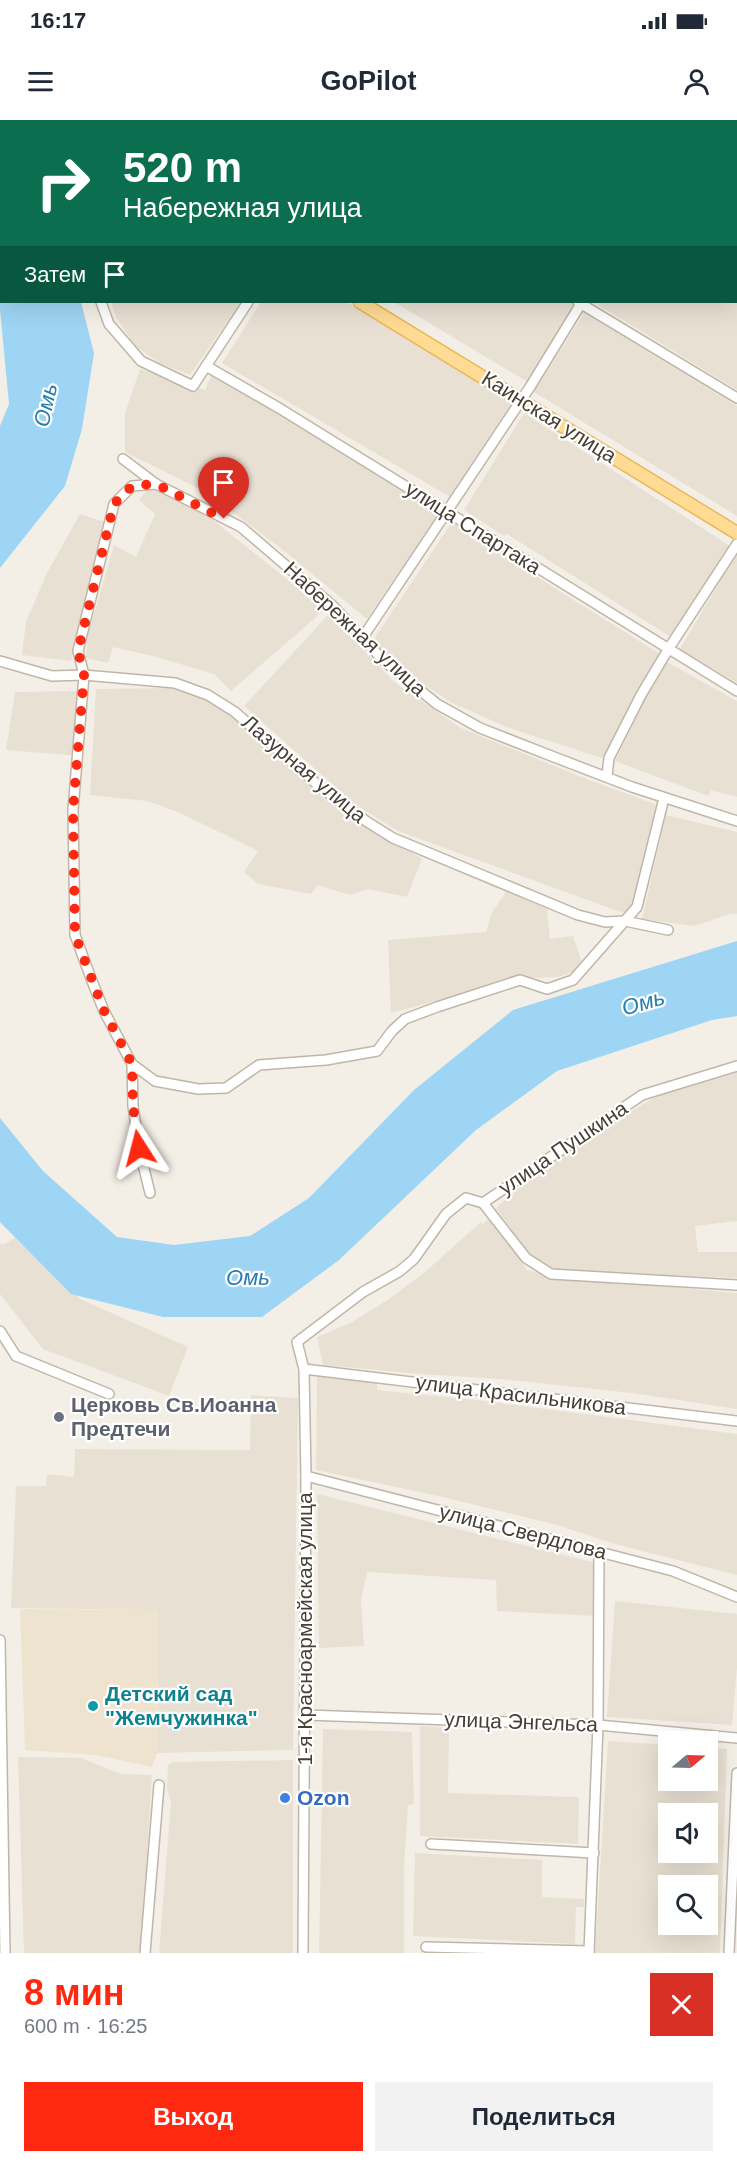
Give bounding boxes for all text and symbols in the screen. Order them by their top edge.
text: 16:17 [30,8,86,33]
icon: menu [24,65,57,98]
icon: person [680,65,713,98]
text: GoPilot [321,66,417,96]
icon: right [24,144,102,222]
text: 520 m [123,144,242,191]
text: Набережная улица [123,193,362,223]
icon: arrive [98,258,131,291]
text: Затем [24,262,86,287]
street label: Каинская улица [478,366,621,467]
water label: Омь [29,381,62,429]
pin [198,457,249,519]
icon: arrive [207,466,240,499]
street label: улица Спартака [401,477,546,579]
street label: Набережная улица [280,557,431,701]
street label: Лазурная улица [238,710,371,827]
water label: Омь [619,984,668,1021]
street label: улица Пушкина [494,1096,632,1199]
position arrow [107,1116,171,1180]
water label: Омь [226,1265,270,1290]
street label: улица Красильникова [415,1370,628,1419]
place label: Церковь Св.Иоанна Предтечи [71,1393,277,1440]
marker: Церковь Св.Иоанна Предтечи [52,1410,66,1424]
street label: 1-я Красноармейская улица [293,1492,316,1766]
street label: улица Свердлова [437,1500,609,1563]
place label: Детский сад "Жемчужинка" [105,1682,258,1729]
marker: Детский сад "Жемчужинка" [86,1699,100,1713]
street label: улица Энгельса [444,1707,599,1736]
north arrow [658,1731,718,1791]
map controls [658,1731,718,1935]
place label: Ozon [297,1786,350,1809]
marker: Ozon [278,1791,292,1805]
button: sound [658,1803,718,1863]
button: search [658,1875,718,1935]
text: 8 мин [24,1972,125,2013]
button: close [650,1973,713,2036]
text: 600 m · 16:25 [24,2015,147,2037]
button: Выход [24,2082,363,2151]
button: Поделиться [375,2082,713,2151]

